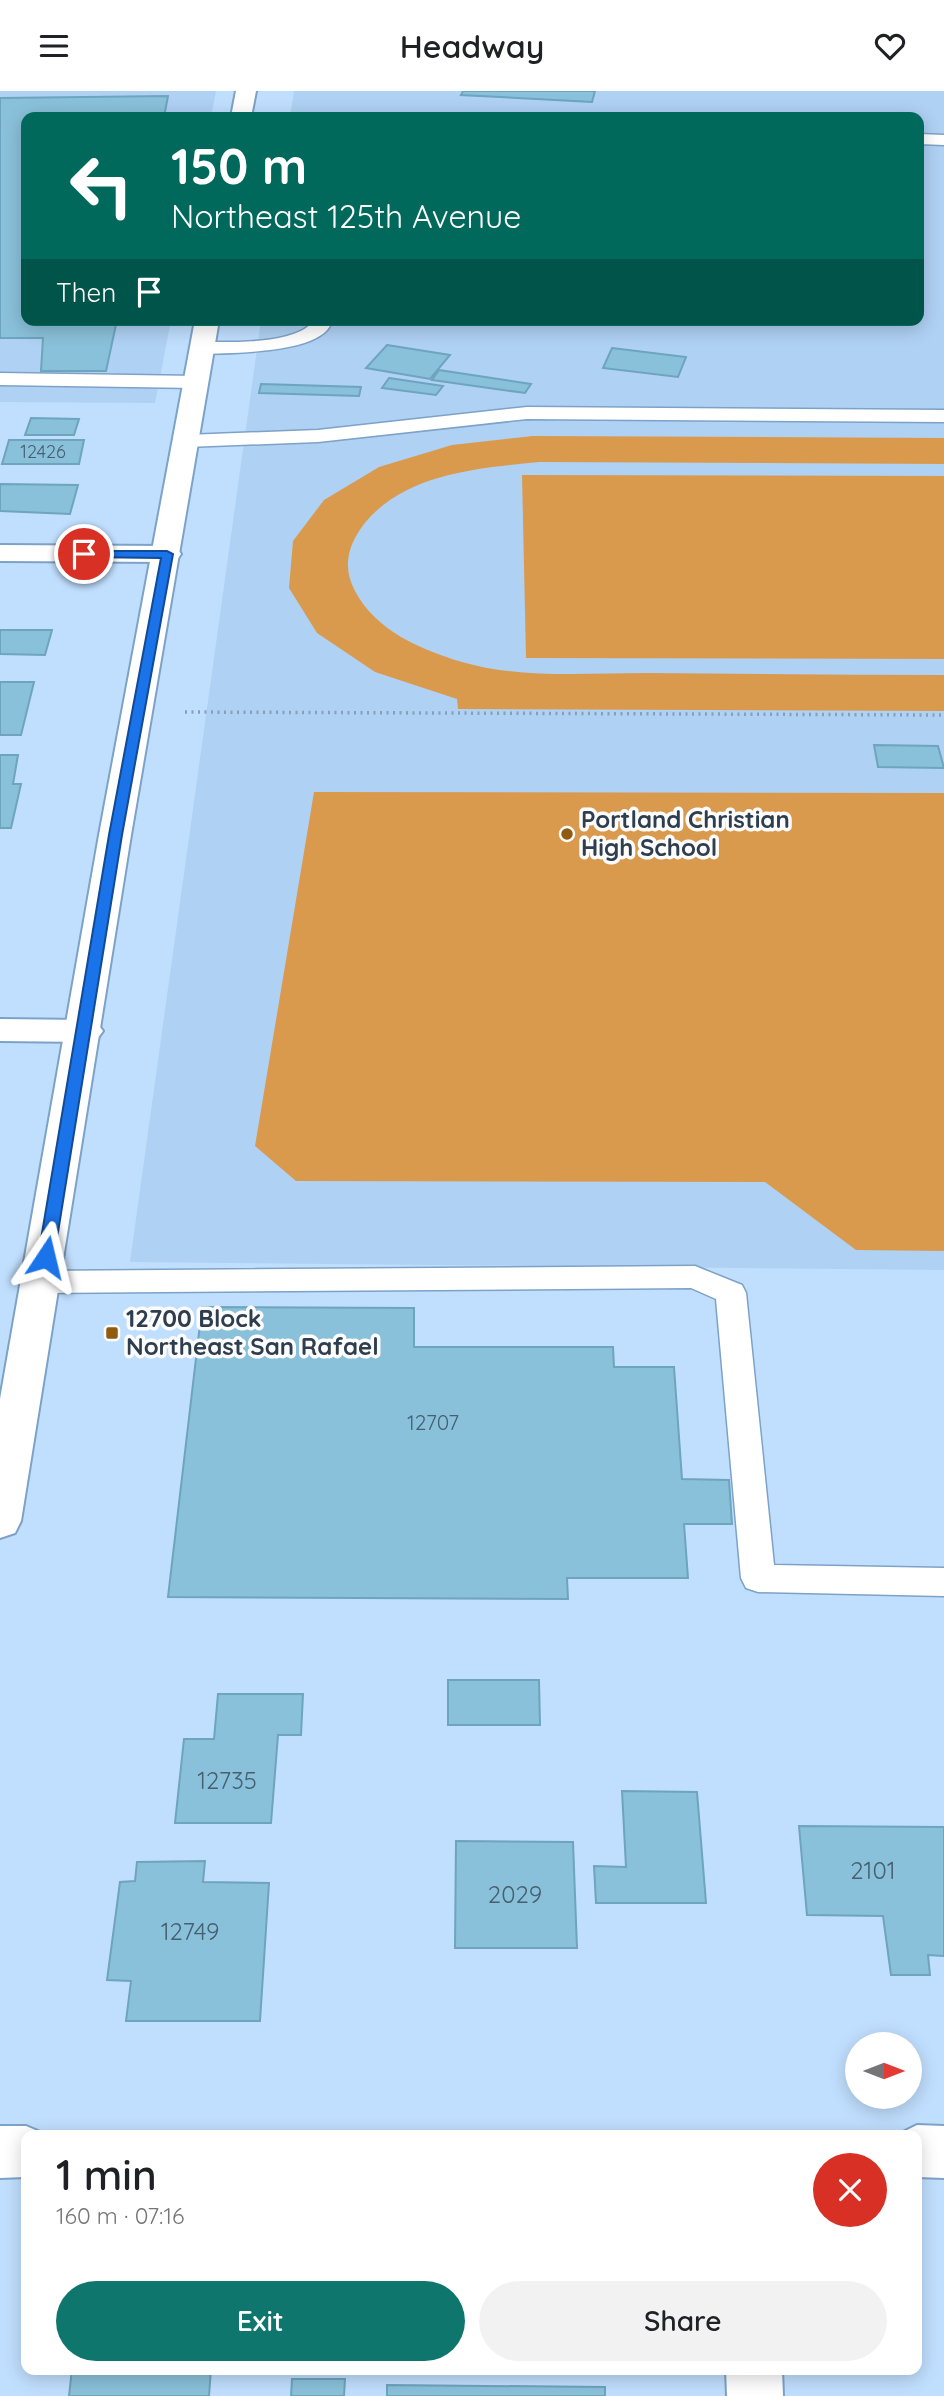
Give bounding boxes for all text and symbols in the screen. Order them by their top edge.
text: Headway [400,26,544,66]
icon: menu [35,27,73,65]
icon: heart [871,27,909,65]
text: 150 m [171,135,307,196]
icon: left [56,140,147,231]
text: Northeast 125th Avenue [171,196,521,236]
icon: arrive [130,273,168,311]
text: Then [56,276,116,309]
house number: 12426 [20,440,66,463]
pin [54,524,114,584]
icon: arrive [65,535,103,573]
place label: Portland Christian High School [581,804,790,862]
marker: Portland Christian High School [559,826,575,842]
position arrow [9,1220,83,1294]
place label: 12700 Block Northeast San Rafael [126,1303,379,1361]
marker: 12700 Block Northeast San Rafael [104,1325,120,1341]
house number: 12707 [407,1409,459,1435]
house number: 12735 [197,1765,257,1795]
house number: 2101 [850,1855,896,1885]
house number: 2029 [488,1879,542,1909]
house number: 12749 [161,1916,219,1946]
north arrow [845,2032,922,2109]
map controls [845,2032,922,2109]
text: 1 min [56,2148,157,2201]
button: close [813,2153,887,2227]
text: 160 m · 07:16 [56,2201,184,2230]
button: Exit [56,2281,465,2361]
button: Share [479,2281,887,2361]

